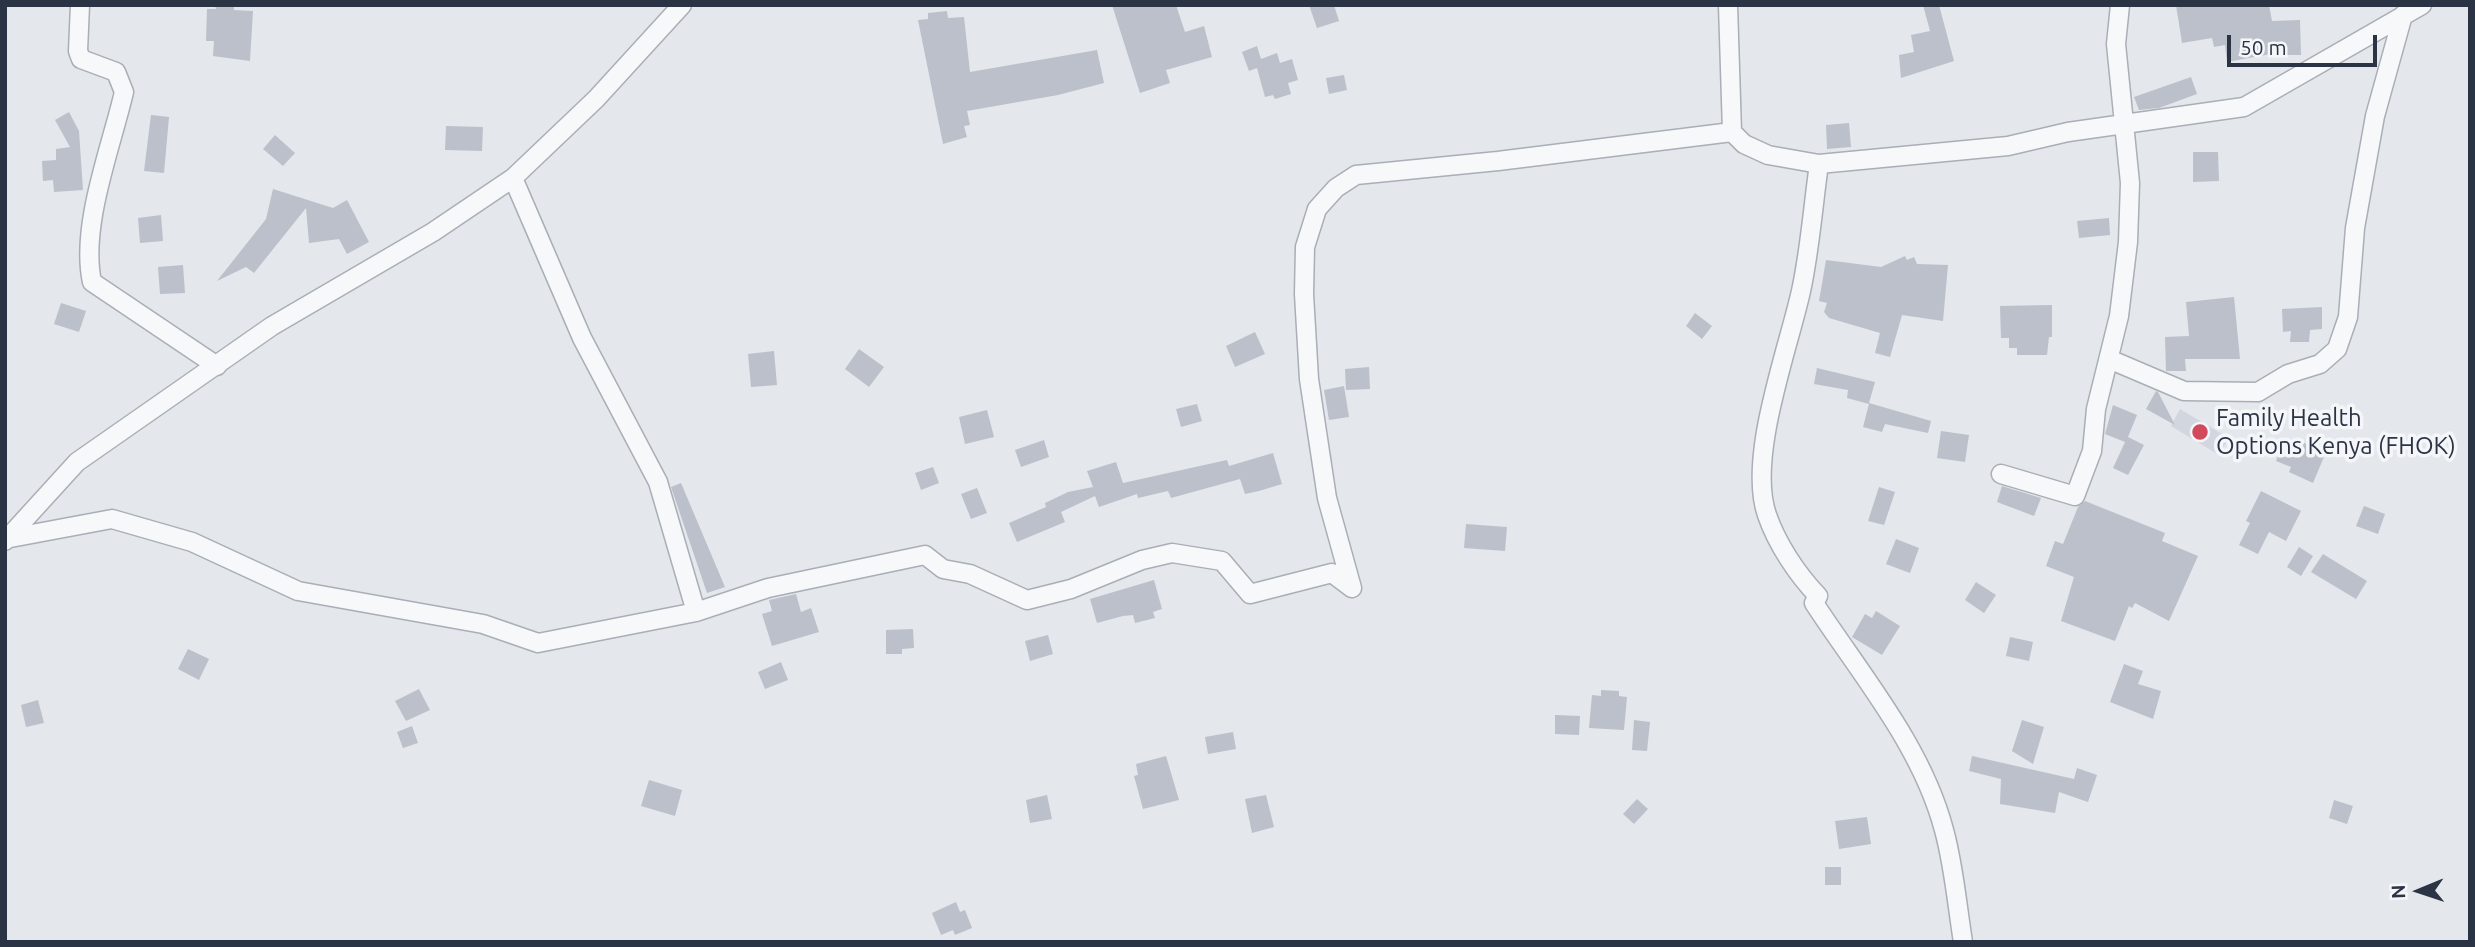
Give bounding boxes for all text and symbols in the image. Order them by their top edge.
scale bar [2230,21,2380,65]
text: 50 m [2240,35,2287,59]
place label: Family Health Options Kenya (FHOK) [2216,404,2456,460]
marker: Family Health Options Kenya (FHOK) [2190,422,2210,442]
north arrow [2384,856,2454,926]
text: N [2387,884,2409,899]

